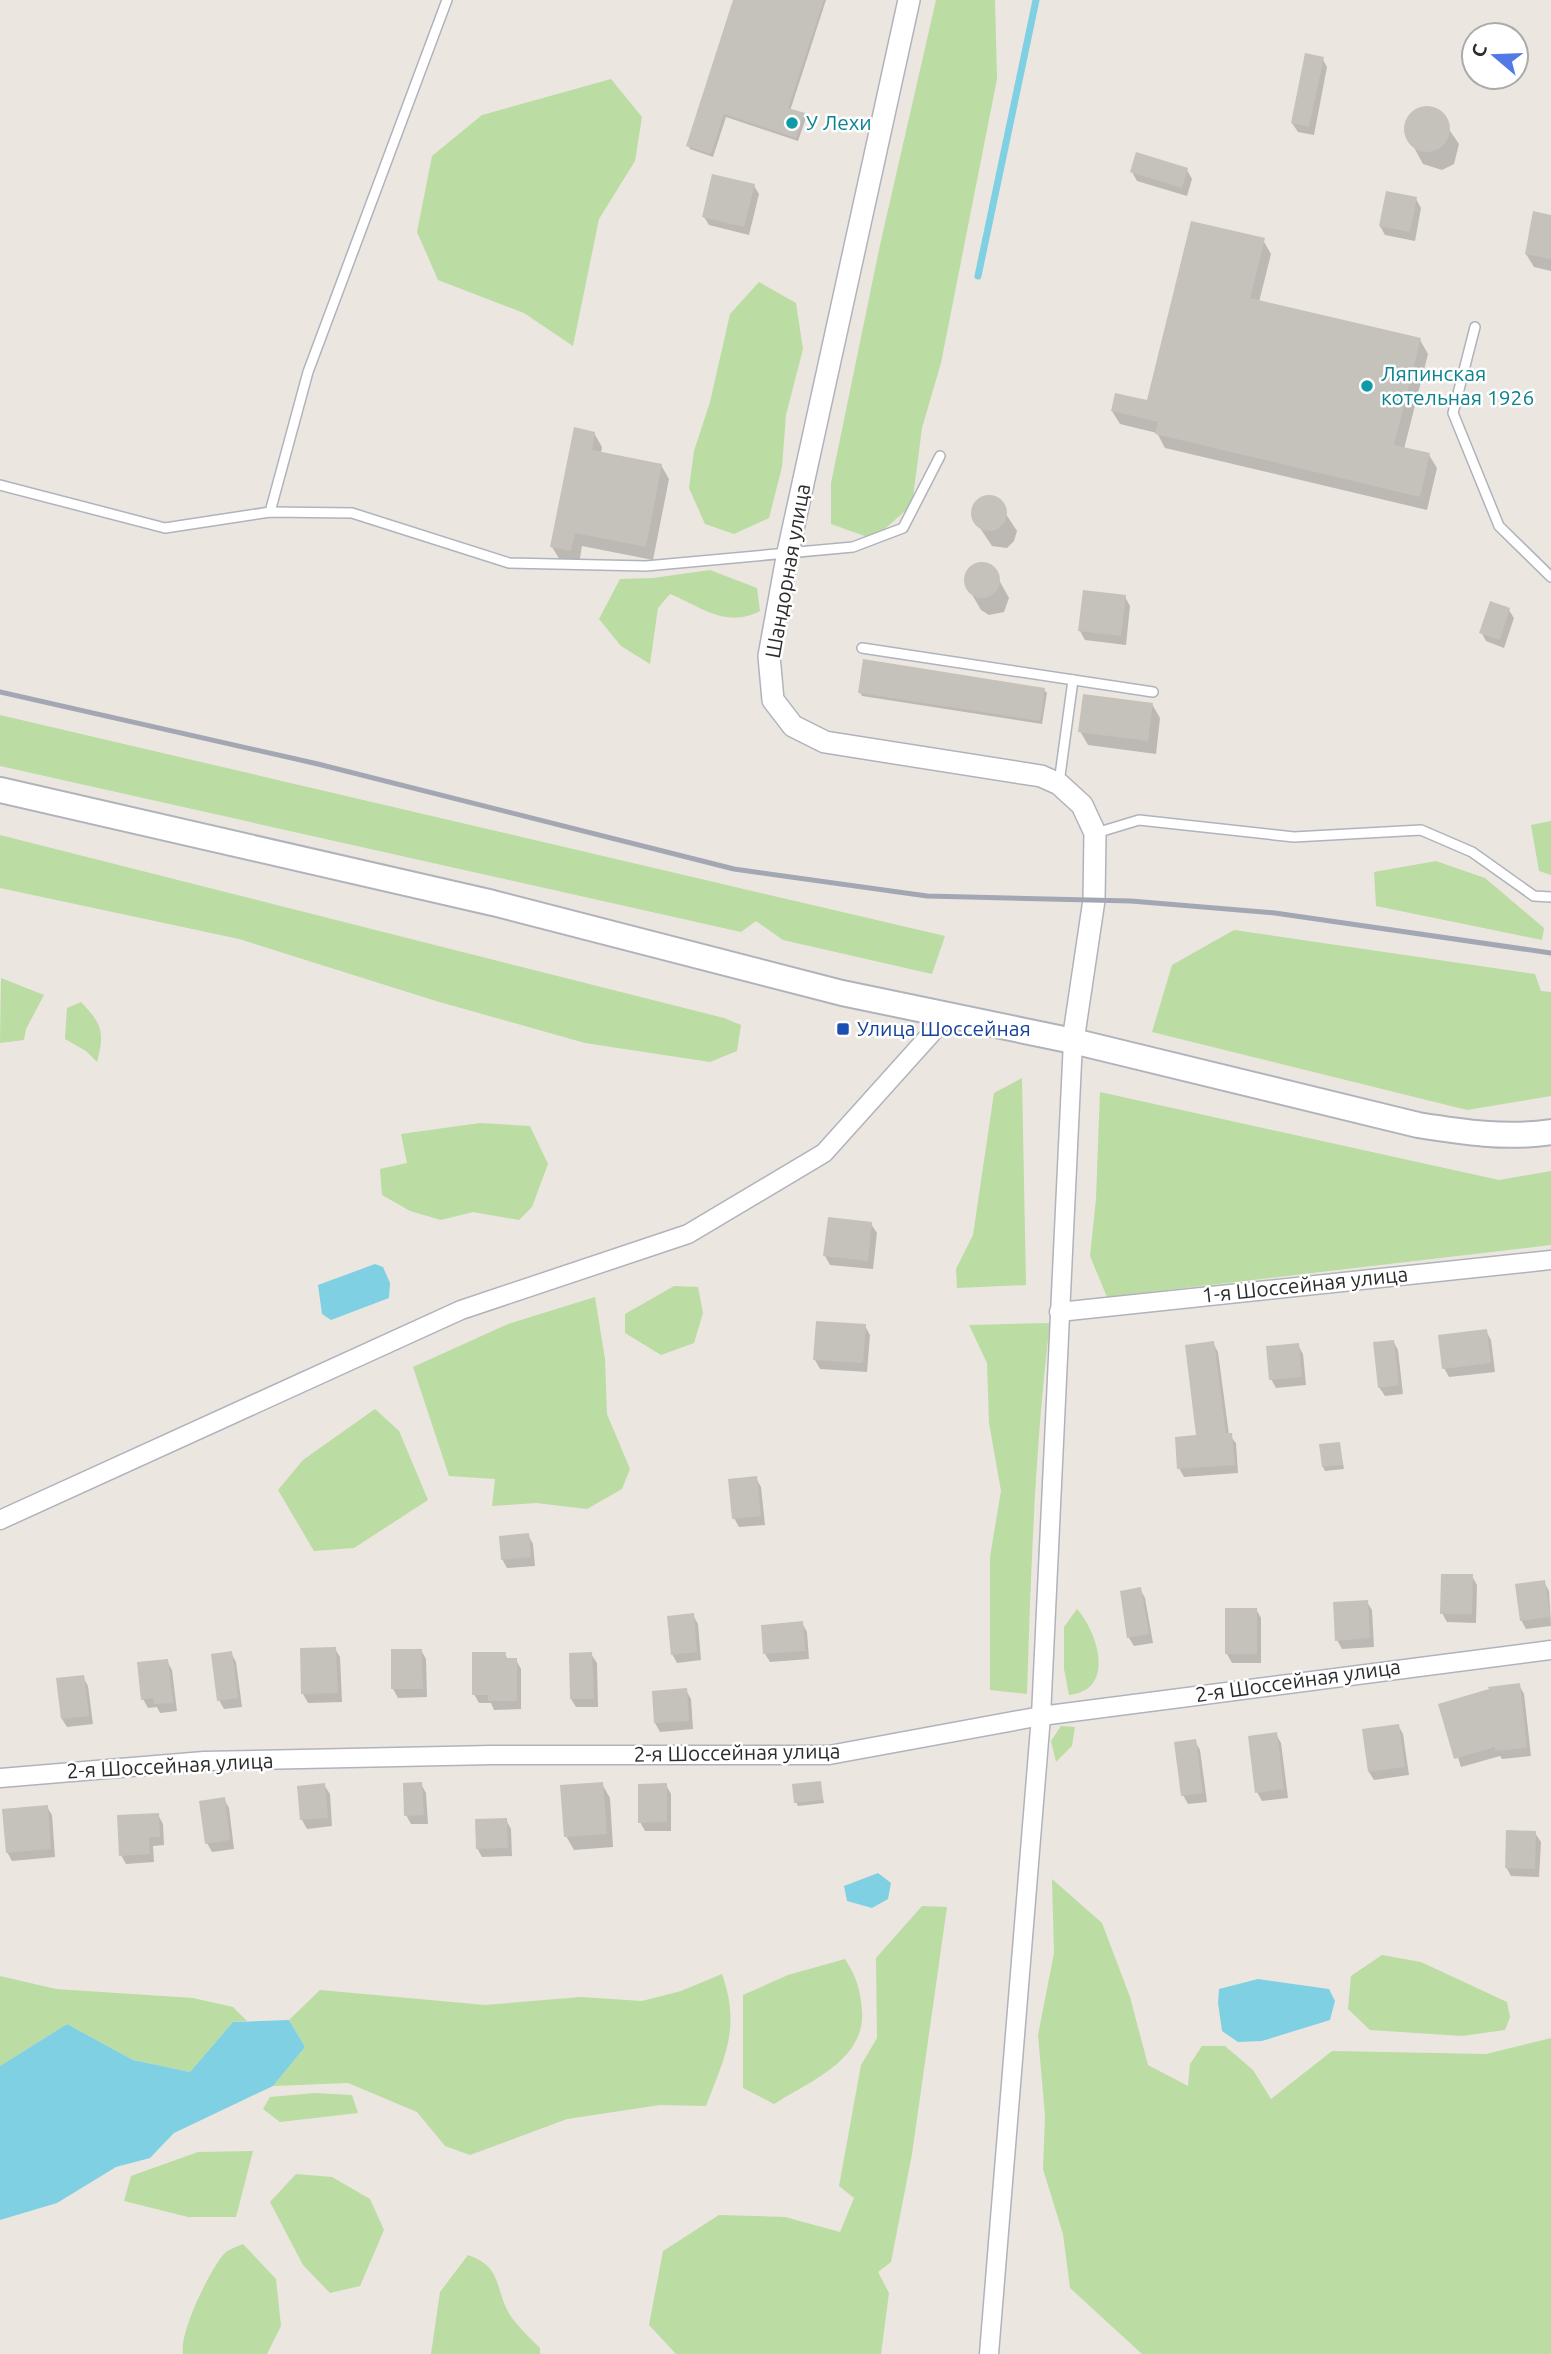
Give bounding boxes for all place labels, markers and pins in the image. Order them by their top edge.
place label: У Лехи [806,110,872,134]
marker: У Лехи [784,115,800,131]
place label: Ляпинская котельная 1926 [1381,361,1534,409]
marker: Ляпинская котельная 1926 [1359,378,1375,394]
place label: Улица Шоссейная [857,1016,1031,1040]
marker: Улица Шоссейная [835,1021,851,1037]

